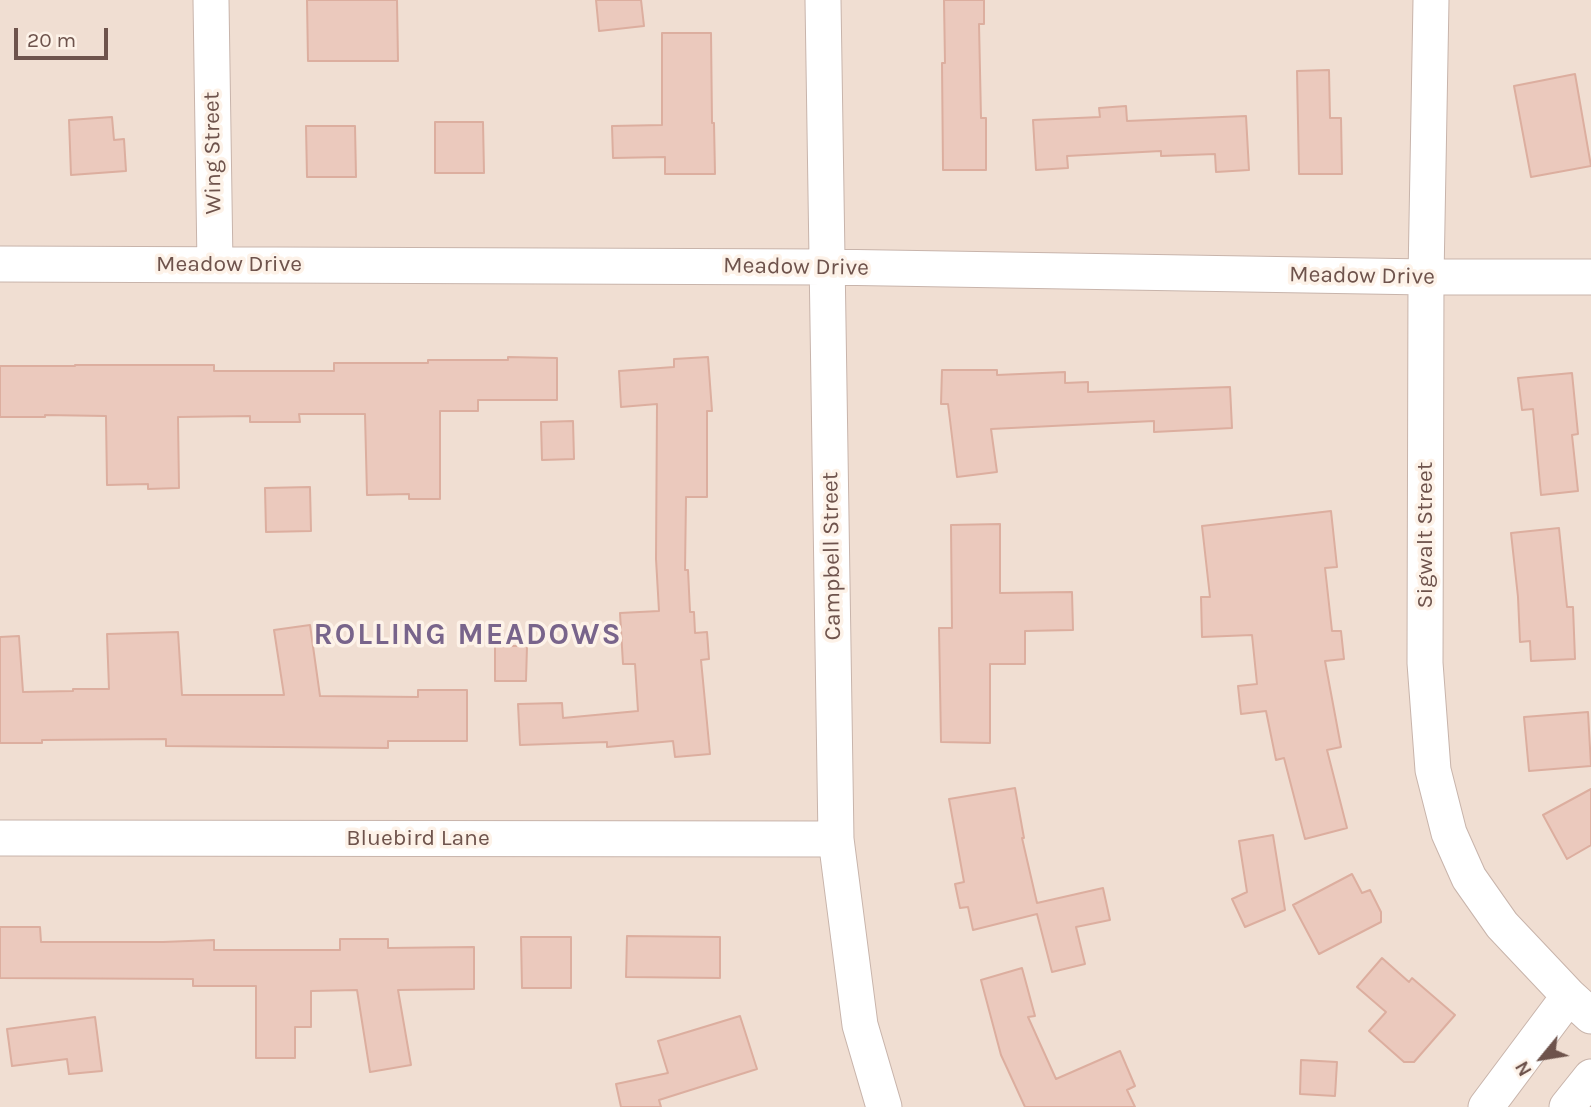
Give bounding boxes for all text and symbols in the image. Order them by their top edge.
scale bar [18,14,112,58]
text: 20 m [27,28,76,52]
street label: Wing Street [198,91,228,215]
street label: Meadow Drive [156,250,302,278]
street label: Meadow Drive [723,252,869,282]
street label: Meadow Drive [1289,261,1435,291]
street label: Sigwalt Street [1411,462,1439,608]
street label: Campbell Street [817,471,847,641]
district label: ROLLING MEADOWS [315,617,621,653]
street label: Bluebird Lane [346,824,490,852]
north arrow [1507,1023,1577,1093]
text: N [1511,1057,1537,1080]

